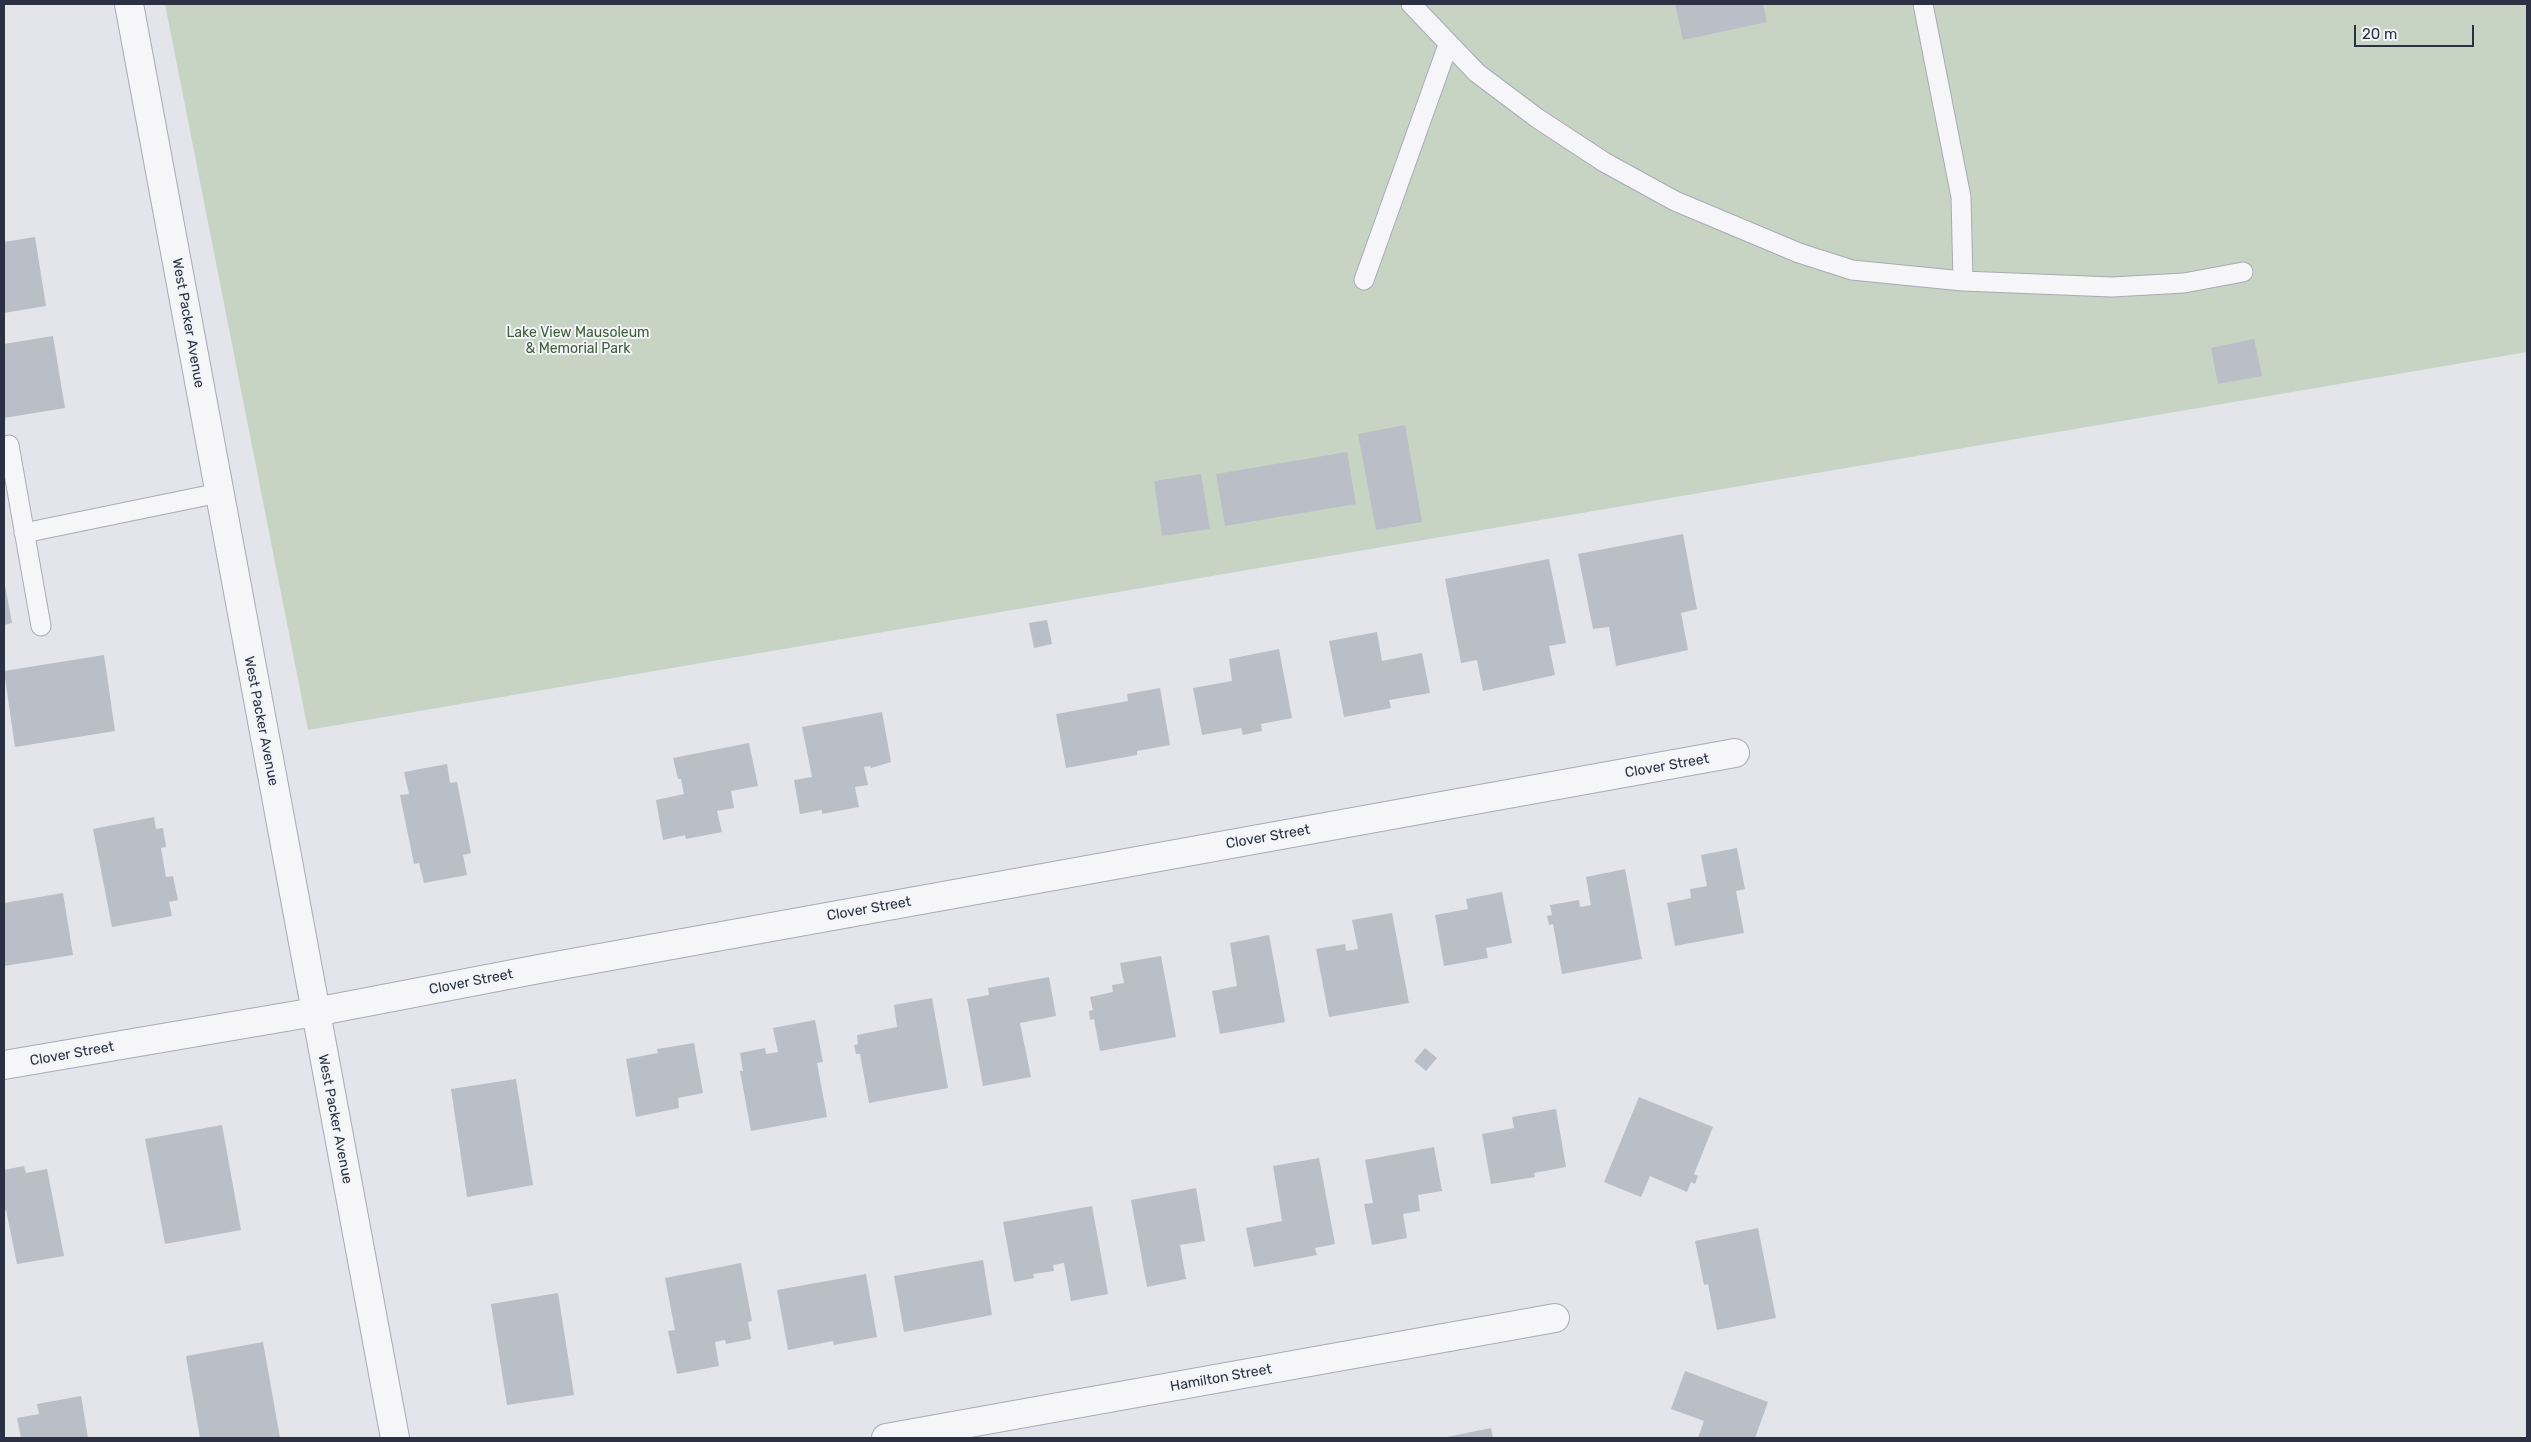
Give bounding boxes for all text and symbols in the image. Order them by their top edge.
scale bar [2356,15,2476,47]
text: 20 m [2362,25,2397,43]
street label: West Packer Avenue [168,257,208,389]
park label: Lake View Mausoleum & Memorial Park [506,325,650,358]
street label: West Packer Avenue [240,655,282,787]
street label: Clover Street [1624,750,1710,782]
street label: Clover Street [1225,821,1311,853]
street label: Clover Street [826,893,912,925]
street label: Clover Street [428,966,514,998]
street label: Clover Street [29,1038,115,1070]
street label: West Packer Avenue [314,1053,356,1185]
street label: Hamilton Street [1169,1361,1273,1395]

